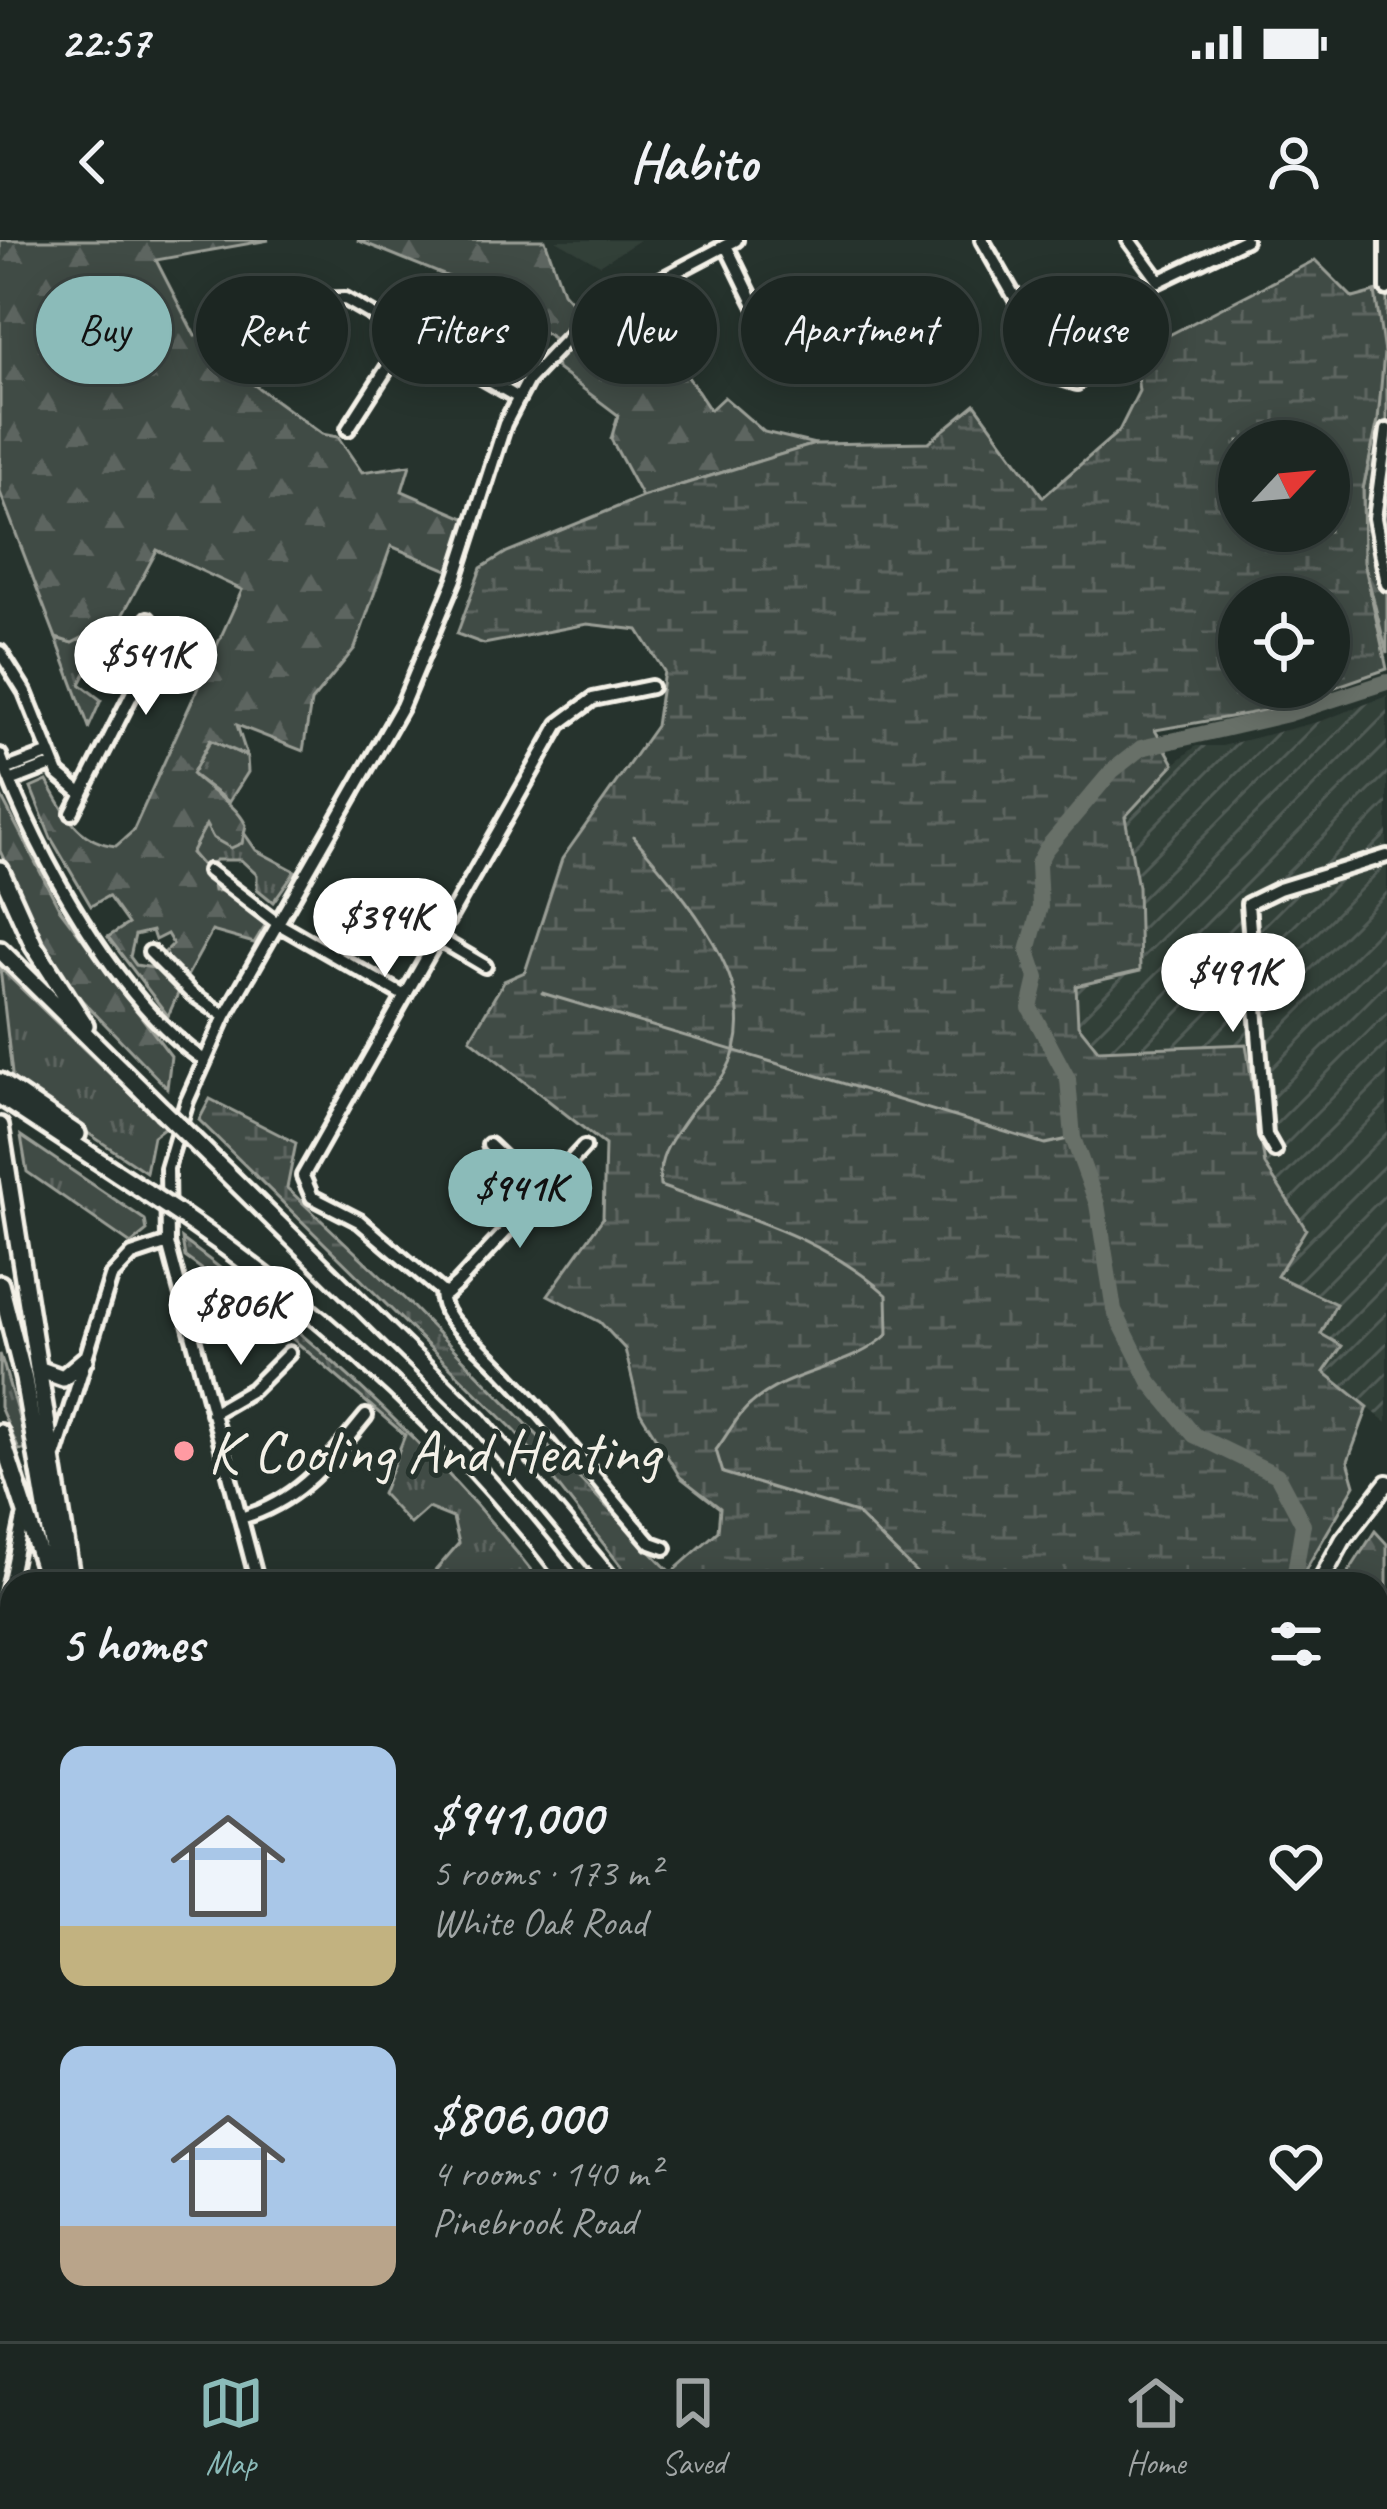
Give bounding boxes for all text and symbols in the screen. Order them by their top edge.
text: 22:57 [60,14,149,71]
text: Habito [630,128,757,196]
icon: back [60,129,126,195]
icon: person [1261,129,1327,195]
chip: Buy [36,276,172,384]
chip: Rent [196,276,348,384]
chip: Filters [372,276,548,384]
chip: New [572,276,717,384]
chip: Apartment [741,276,979,384]
chip: House [1003,276,1169,384]
north arrow [1218,420,1350,552]
map controls [1218,420,1350,708]
button: locate [1218,576,1350,708]
pin: $541K [62,616,230,718]
text: $541K [101,630,191,679]
pin: $394K [301,878,469,980]
text: $394K [340,892,430,941]
pin: $491K [1149,933,1317,1035]
text: $491K [1188,947,1278,996]
pin: $941K [436,1149,604,1251]
text: $941K [475,1163,565,1212]
pin: $806K [157,1266,325,1368]
text: $806K [196,1280,286,1329]
place label: K Cooling And Heating [208,1414,664,1490]
marker: K Cooling And Heating [171,1438,197,1464]
icon: filters [1263,1611,1329,1677]
text: 5 homes [60,1612,203,1676]
text: $941,000 [432,1785,602,1849]
icon: home [156,1794,300,1938]
icon: heart [1263,1833,1329,1899]
text: 5 rooms · 173 m² [432,1849,660,1898]
text: White Oak Road [432,1898,646,1947]
text: $806,000 [432,2085,604,2149]
icon: home [156,2094,300,2238]
icon: heart [1263,2133,1329,2199]
text: 4 rooms · 140 m² [432,2149,660,2198]
text: Pinebrook Road [432,2198,636,2247]
tab: Map [198,2370,264,2484]
tab: Saved [660,2370,726,2484]
tab: Home [1123,2370,1189,2484]

